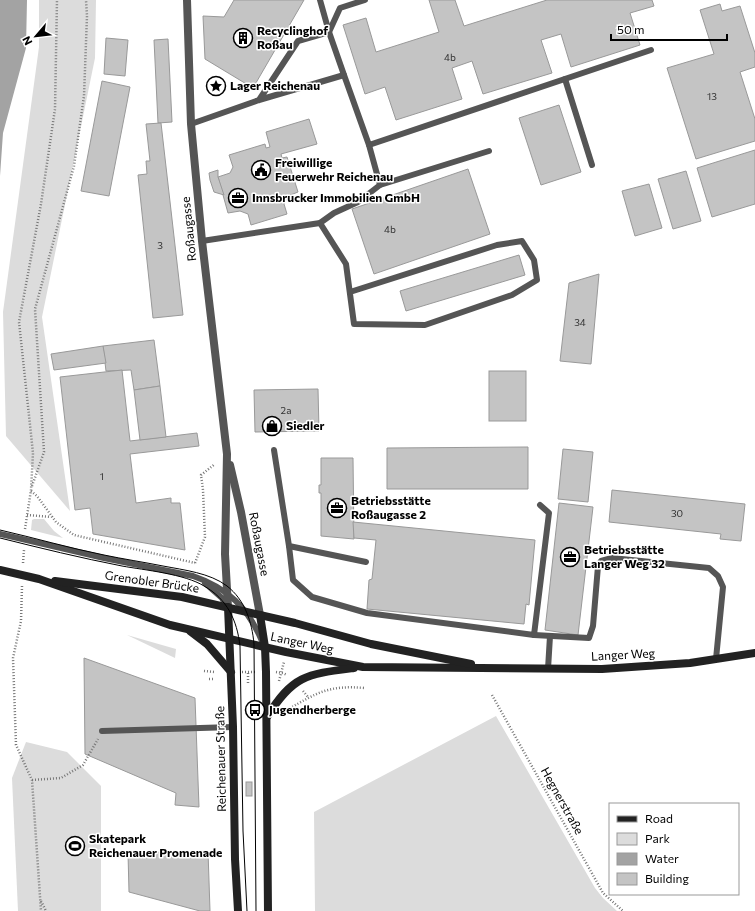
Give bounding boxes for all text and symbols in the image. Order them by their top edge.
north arrow [16,16,56,56]
scale bar [611,16,727,42]
text: 50 m [617,22,645,36]
place label: Recyclinghof Roßau [257,23,328,51]
building icon: Recyclinghof Roßau [232,27,254,49]
text: N [19,34,34,48]
house number: 4b [444,51,456,63]
place icon: Lager Reichenau [205,75,227,97]
place label: Lager Reichenau [230,78,320,92]
house number: 13 [707,90,717,102]
place label: Freiwillige Feuerwehr Reichenau [275,155,393,183]
public building icon: Freiwillige Feuerwehr Reichenau [250,159,272,181]
office icon: Innsbrucker Immobilien GmbH [227,187,249,209]
place label: Innsbrucker Immobilien GmbH [252,190,420,204]
street label: Roßaugasse [178,196,198,262]
house number: 4b [384,223,396,235]
house number: 3 [157,239,163,251]
house number: 34 [574,316,586,328]
house number: 2a [281,404,291,416]
shop icon: Siedler [261,415,283,437]
place label: Siedler [286,418,324,432]
house number: 1 [100,470,104,482]
place label: Betriebsstätte Roßaugasse 2 [351,493,431,521]
office icon: Betriebsstätte Roßaugasse 2 [326,497,348,519]
house number: 30 [671,507,683,519]
street label: Roßaugasse [247,511,273,577]
place label: Betriebsstätte Langer Weg 32 [584,542,665,570]
office icon: Betriebsstätte Langer Weg 32 [559,546,581,568]
street label: Grenobler Brücke [104,567,200,595]
street label: Langer Weg [269,629,335,656]
street label: Langer Weg [591,645,656,663]
bus stop icon: Jugendherberge [244,699,266,721]
place label: Jugendherberge [269,702,356,717]
street label: Reichenauer Straße [212,706,228,812]
street label: Hegnerstraße [539,765,587,837]
legend [609,803,739,895]
text: Road [645,811,673,825]
place label: Skatepark Reichenauer Promenade [89,831,222,859]
text: Park [645,831,671,845]
sports icon: Skatepark Reichenauer Promenade [64,835,86,857]
text: Water [645,851,679,865]
text: Building [645,871,689,885]

